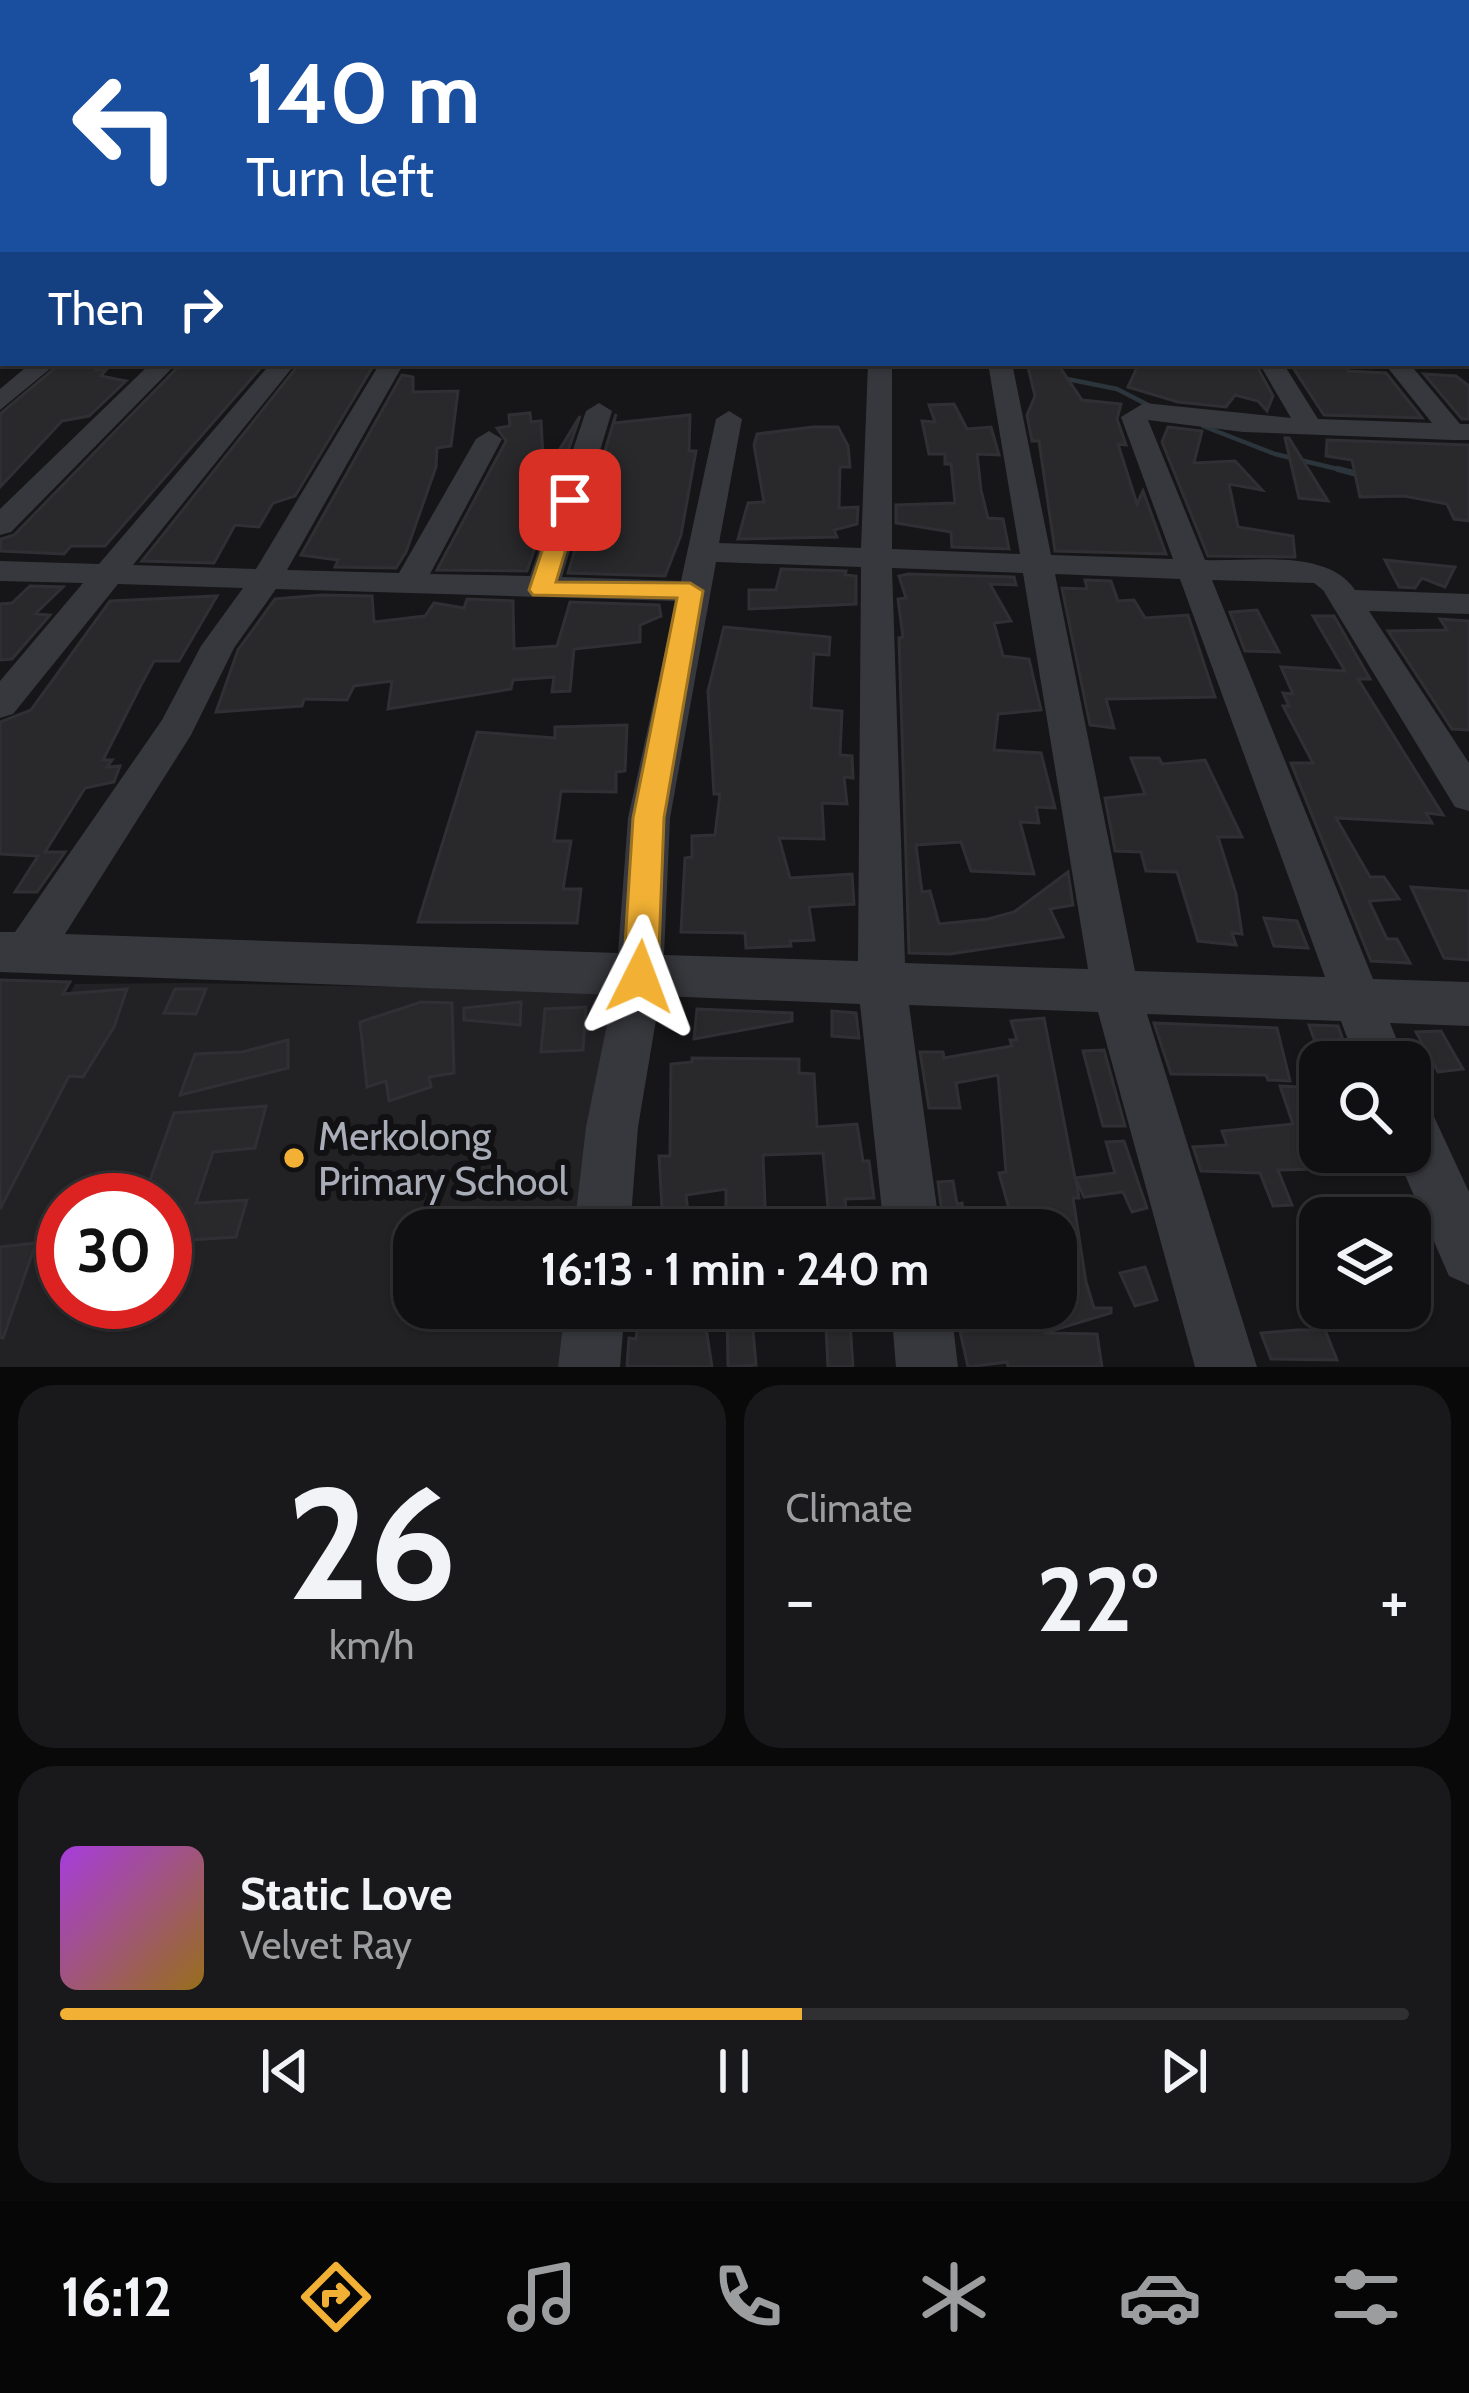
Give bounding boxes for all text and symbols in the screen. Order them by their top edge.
text: 140 m [246,42,480,144]
icon: left [48,48,204,204]
text: Turn left [246,144,434,210]
icon: right [168,276,234,342]
text: Then [48,282,144,336]
pin [519,449,621,551]
icon: arrive [537,467,603,533]
position arrow [577,914,703,1040]
map controls [1299,1041,1431,1329]
button: search [1299,1041,1431,1173]
place label: Merkolong Primary School [318,1112,568,1205]
marker: Merkolong Primary School [281,1145,307,1171]
speed limit sign: 30 [36,1173,192,1329]
button: layers [1299,1197,1431,1329]
text: 16:13 · 1 min · 240 m [541,1242,929,1296]
text: 26 [287,1448,457,1638]
text: Climate [786,1484,912,1532]
text: 22° [1037,1544,1158,1654]
text: − [786,1559,815,1640]
text: + [1380,1559,1409,1640]
text: km/h [329,1621,414,1669]
text: Static Love [240,1867,453,1921]
text: Velvet Ray [240,1921,412,1969]
icon: previous [252,2038,318,2104]
icon: pause [701,2038,767,2104]
icon: next [1151,2038,1217,2104]
icon: directions [294,2255,378,2339]
icon: music [500,2255,584,2339]
icon: phone [706,2255,790,2339]
icon: climate [912,2255,996,2339]
icon: car [1118,2255,1202,2339]
icon: filters [1324,2255,1408,2339]
text: 16:12 [61,2264,172,2330]

